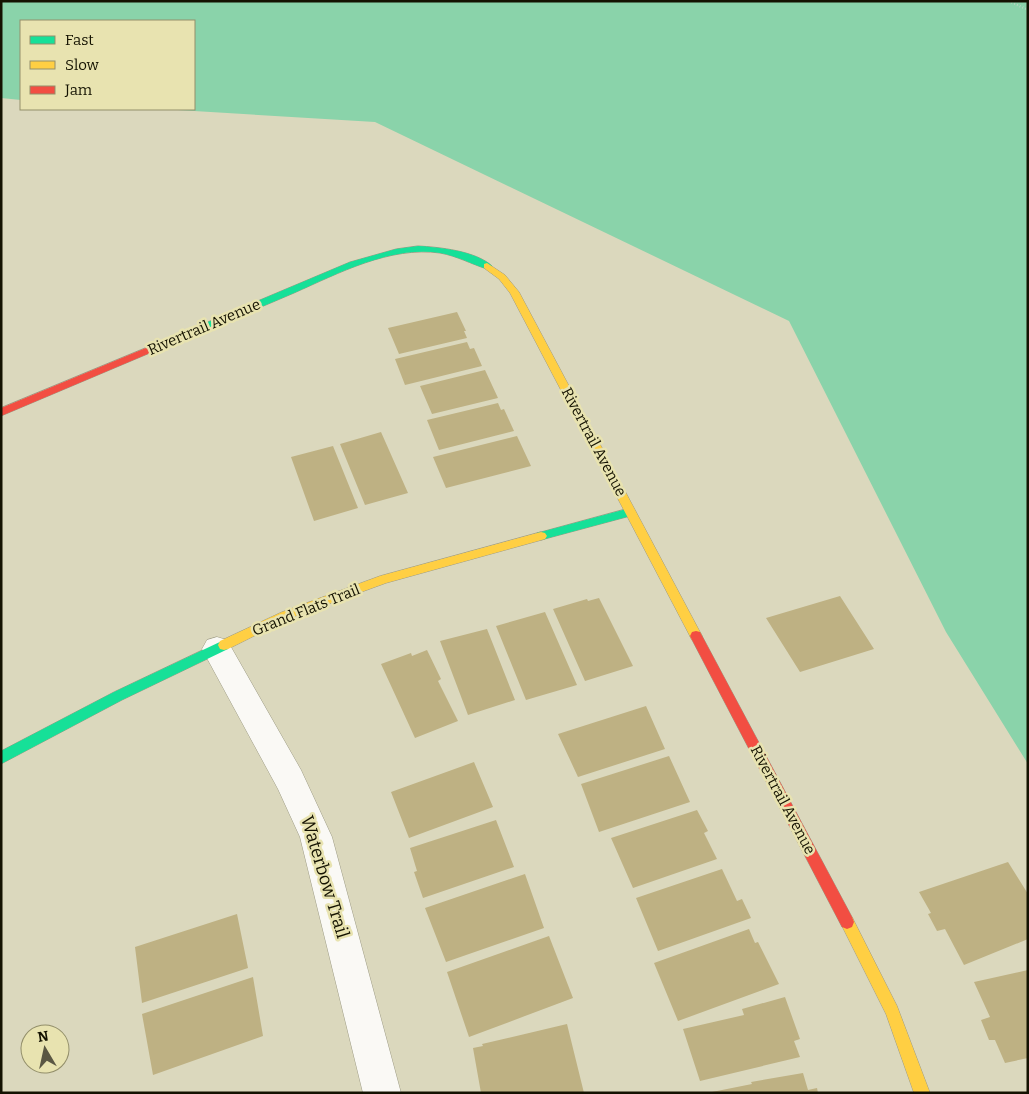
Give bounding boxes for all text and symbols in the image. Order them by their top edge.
legend [20,20,195,110]
text: Fast [65,31,94,49]
text: Slow [65,56,100,74]
text: Jam [64,81,93,99]
street label: Rivertrail Avenue [145,295,263,359]
street label: Rivertrail Avenue [558,385,630,499]
street label: Grand Flats Trail [250,580,362,640]
street label: Rivertrail Avenue [747,743,819,857]
street label: Waterbow Trail [296,813,354,941]
north arrow [20,1024,70,1074]
text: N [36,1027,50,1046]

